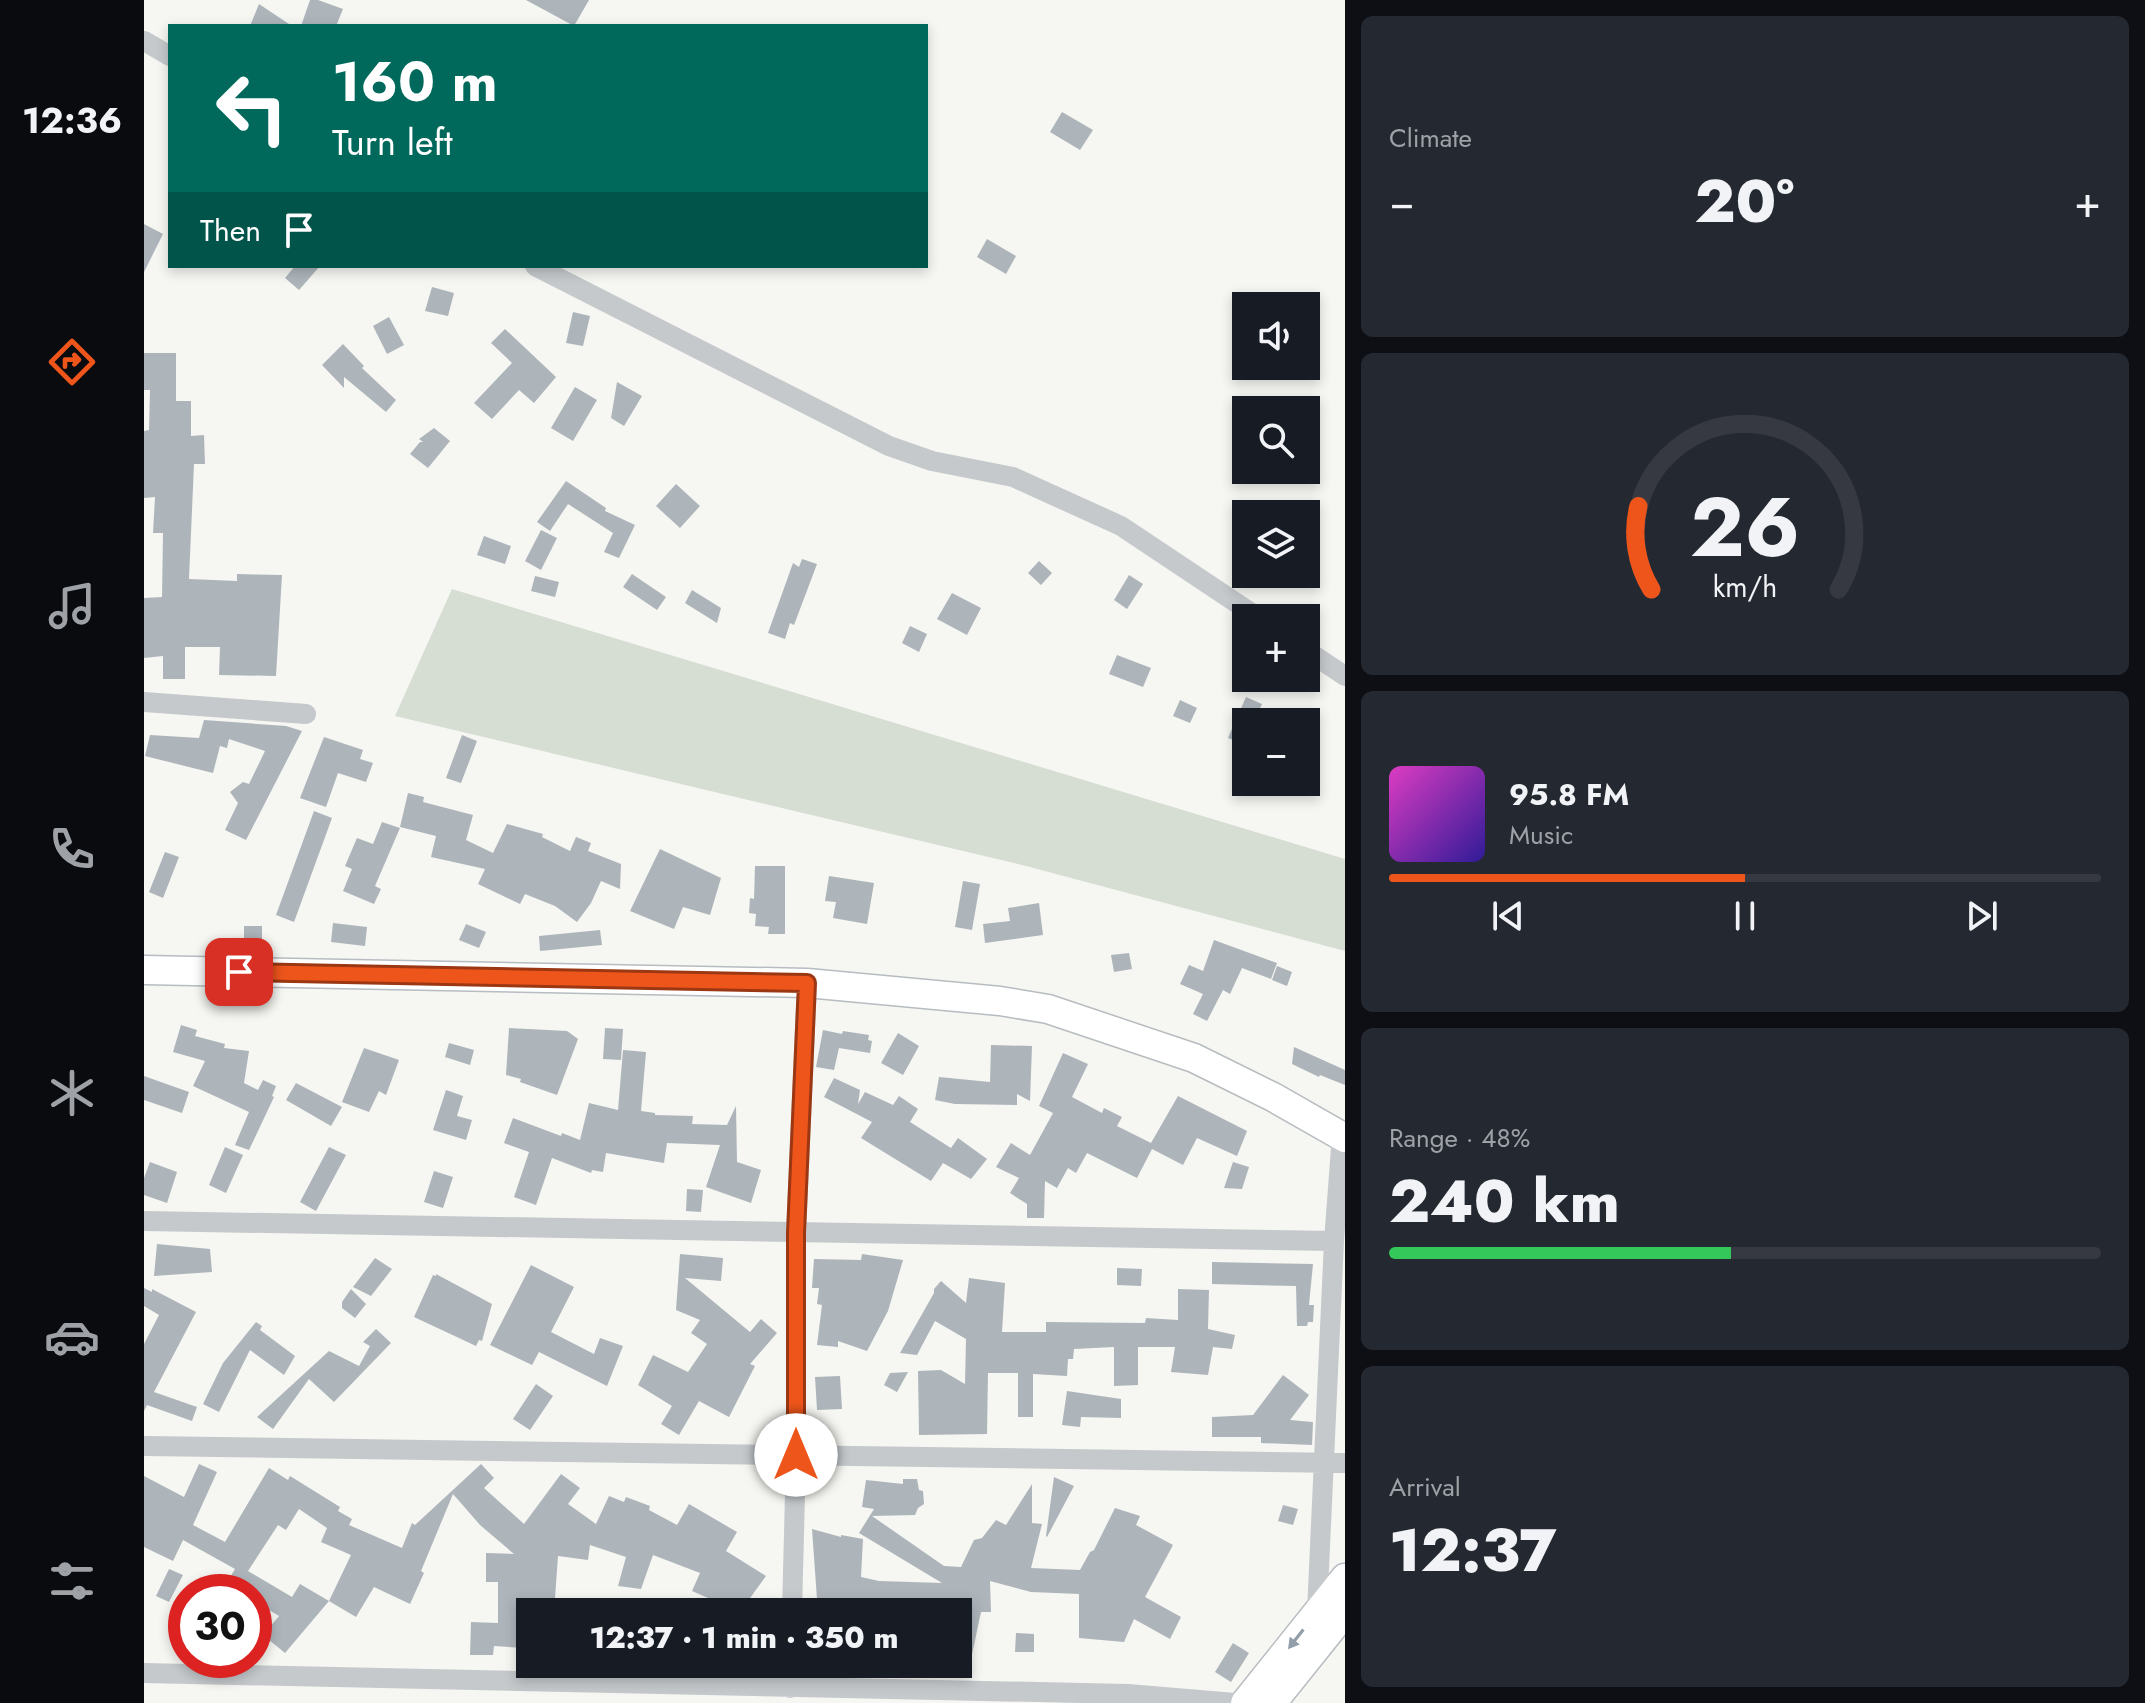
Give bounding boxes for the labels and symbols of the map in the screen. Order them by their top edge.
pin [205,938,273,1006]
position arrow [754,1413,838,1497]
speed limit sign: 30 [168,1574,272,1678]
one-way arrow [1288,1629,1305,1649]

